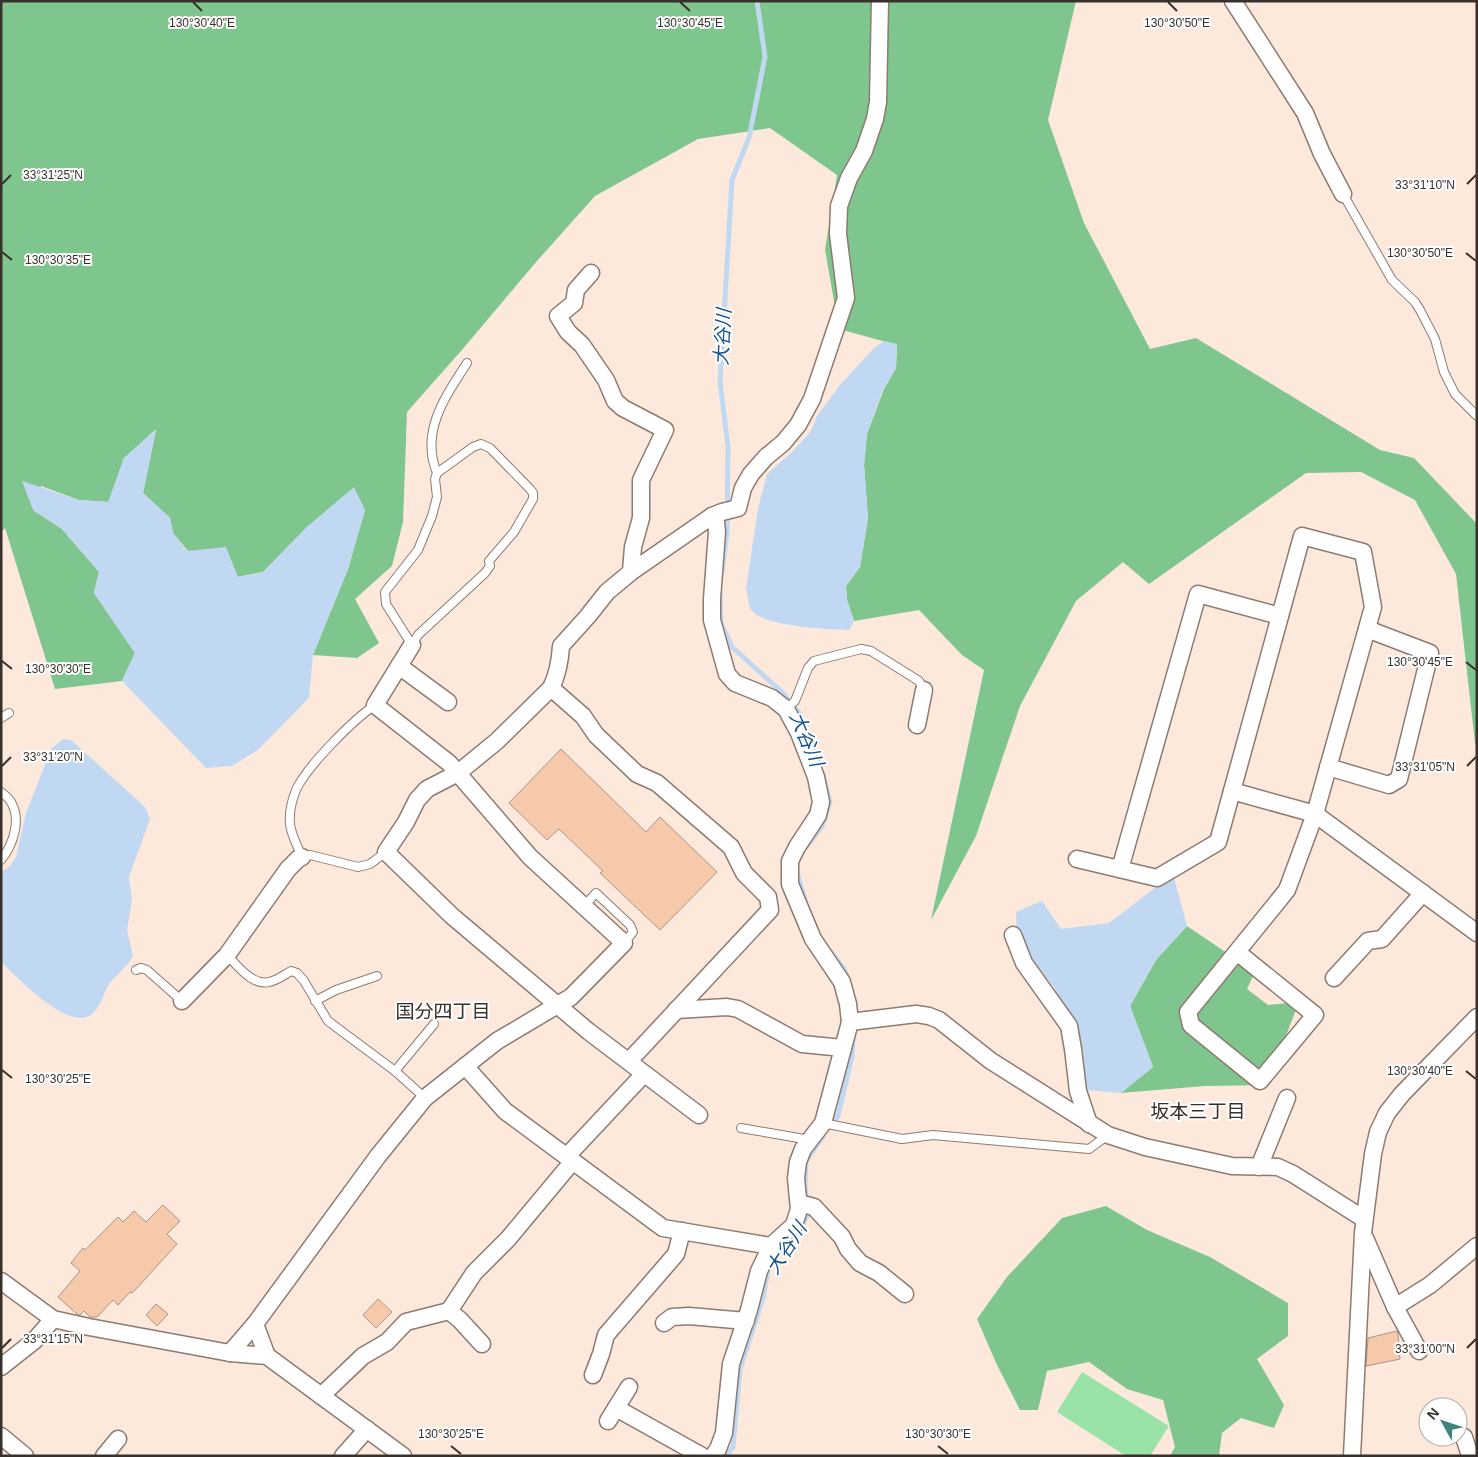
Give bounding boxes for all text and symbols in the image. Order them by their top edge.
text: 130°30'40"E [169,16,235,30]
text: 130°30'45"E [657,16,723,30]
text: 130°30'50"E [1144,16,1210,30]
text: 33°31'25"N [23,168,83,182]
text: 33°31'10"N [1395,178,1455,192]
text: 130°30'50"E [1387,246,1453,260]
text: 130°30'35"E [25,253,91,267]
water label: 大谷川 [711,306,735,366]
text: 130°30'45"E [1387,655,1453,669]
text: 130°30'30"E [25,662,91,676]
water label: 大谷川 [786,709,828,771]
text: 33°31'20"N [23,750,83,764]
text: 33°31'05"N [1395,760,1455,774]
district label: 国分四丁目 [395,1001,491,1022]
text: 130°30'40"E [1387,1064,1453,1078]
text: 130°30'25"E [25,1072,91,1086]
district label: 坂本三丁目 [1150,1101,1246,1122]
water label: 大谷川 [762,1217,812,1278]
text: 33°31'15"N [23,1332,83,1346]
text: 33°31'00"N [1395,1342,1455,1356]
north arrow [1418,1397,1468,1447]
text: N [1424,1405,1442,1423]
text: 130°30'25"E [418,1427,484,1441]
text: 130°30'30"E [905,1427,971,1441]

